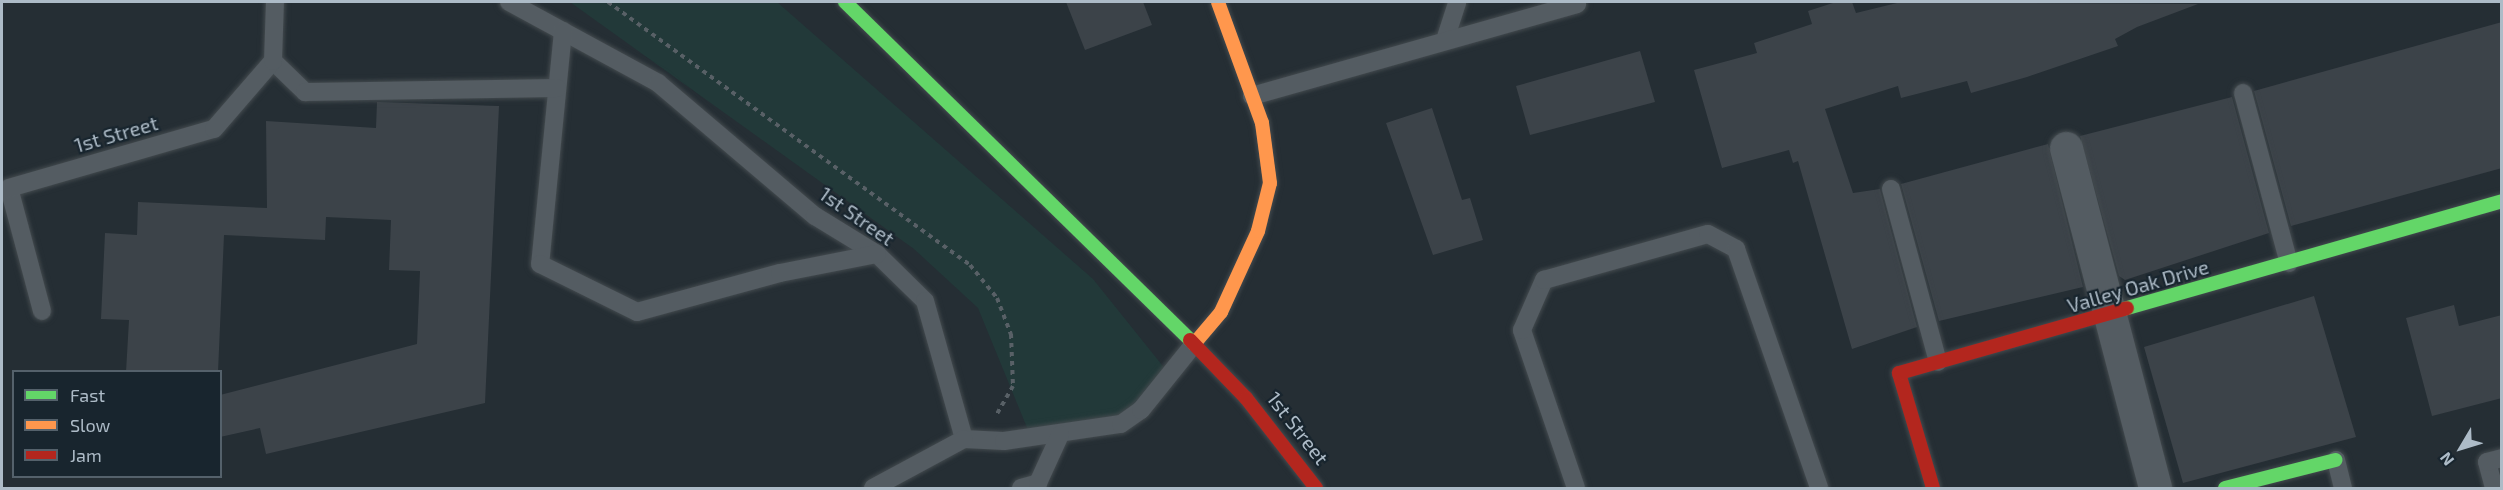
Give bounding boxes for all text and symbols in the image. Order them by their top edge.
street label: 1st Street [71,111,161,157]
street label: 1st Street [815,182,899,250]
street label: Valley Oak Drive [2064,254,2212,318]
legend [12,370,222,478]
text: Fast [70,384,105,406]
street label: 1st Street [1262,387,1334,469]
text: Slow [70,414,110,436]
north arrow [2431,418,2491,478]
text: Jam [70,444,102,466]
text: N [2435,449,2457,470]

